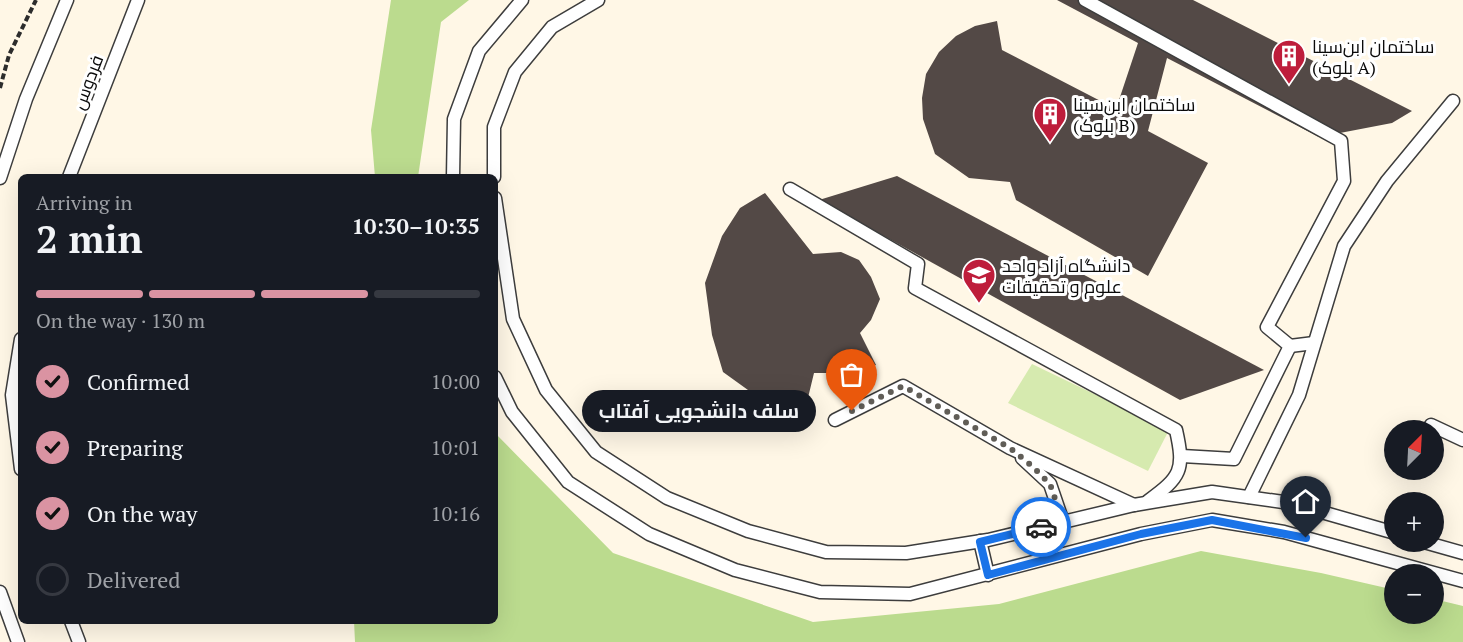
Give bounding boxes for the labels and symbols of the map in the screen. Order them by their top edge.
place label: ساختمان ابن‌سینا (بلوک A) [1312,34,1434,79]
building icon: ساختمان ابن‌سینا (بلوک A) [1271,38,1307,85]
street label: فردوس [66,51,108,113]
place label: ساختمان ابن‌سینا (بلوک B) [1073,92,1195,137]
building icon: ساختمان ابن‌سینا (بلوک B) [1032,96,1068,143]
place label: دانشگاه آزاد واحد علوم و تحقیقات [1002,253,1131,299]
school or university icon: دانشگاه آزاد واحد علوم و تحقیقات [961,257,997,304]
pin [826,349,877,411]
callout: سلف دانشجویی آفتاب [582,390,816,432]
north arrow [1384,420,1444,480]
pin [1280,476,1331,538]
courier [1011,497,1071,557]

